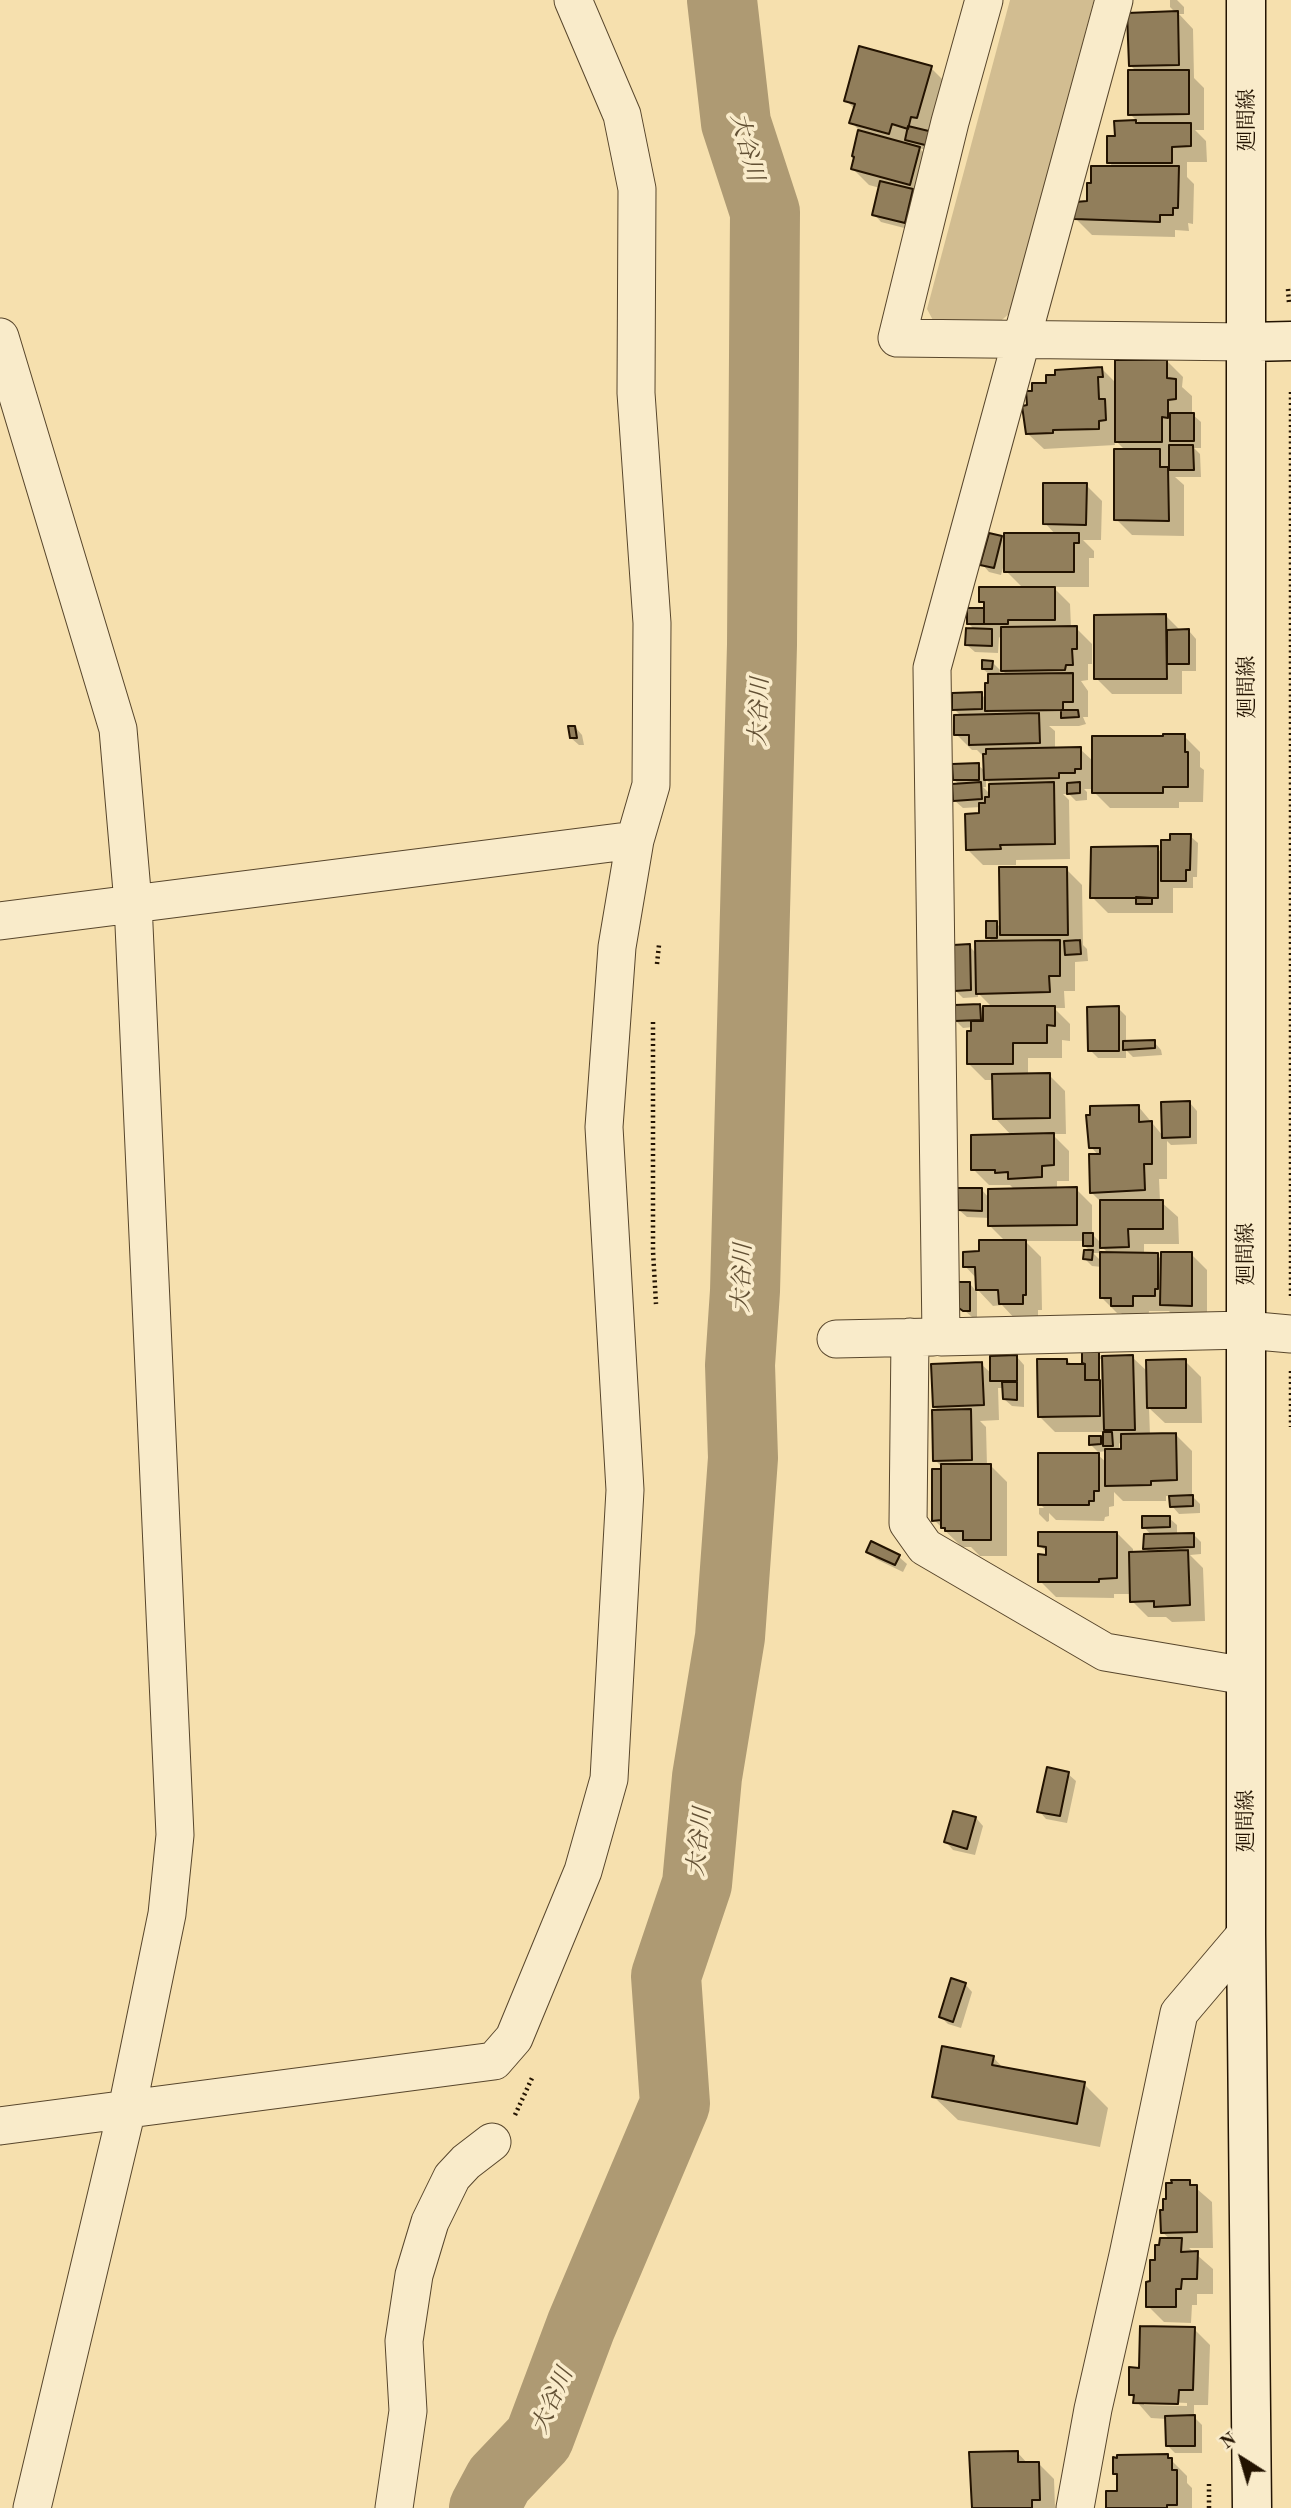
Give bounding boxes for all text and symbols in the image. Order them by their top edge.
street label: 廻間線 [1234,89,1260,151]
water label: 大谷川 [724,110,768,184]
street label: 廻間線 [1234,656,1260,718]
water label: 大谷川 [745,677,775,747]
street label: 廻間線 [1233,1223,1259,1285]
water label: 大谷川 [728,1243,758,1313]
street label: 廻間線 [1233,1790,1259,1852]
water label: 大谷川 [683,1806,717,1878]
water label: 大谷川 [526,2364,580,2438]
north arrow [1207,2424,1277,2494]
text: N [1218,2430,1241,2454]

